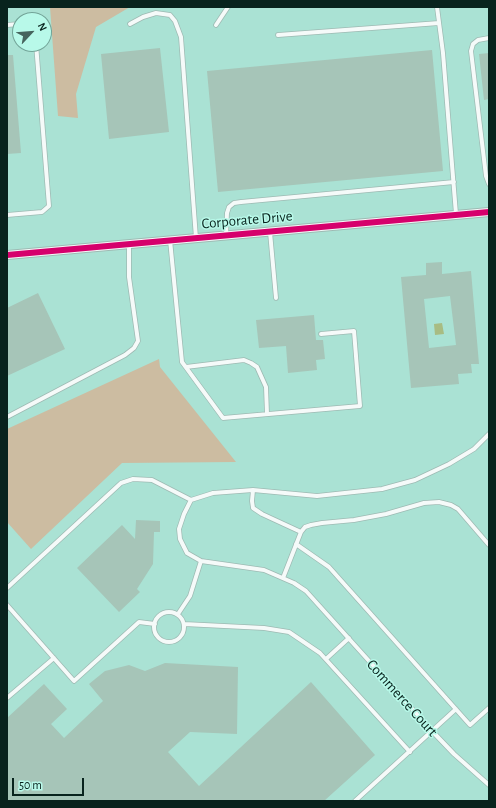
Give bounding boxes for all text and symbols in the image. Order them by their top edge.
north arrow [12,12,52,52]
text: N [36,21,49,33]
street label: Corporate Drive [201,207,293,233]
street label: Commerce Court [363,656,441,740]
scale bar [14,770,86,796]
text: 50 m [19,779,42,791]

